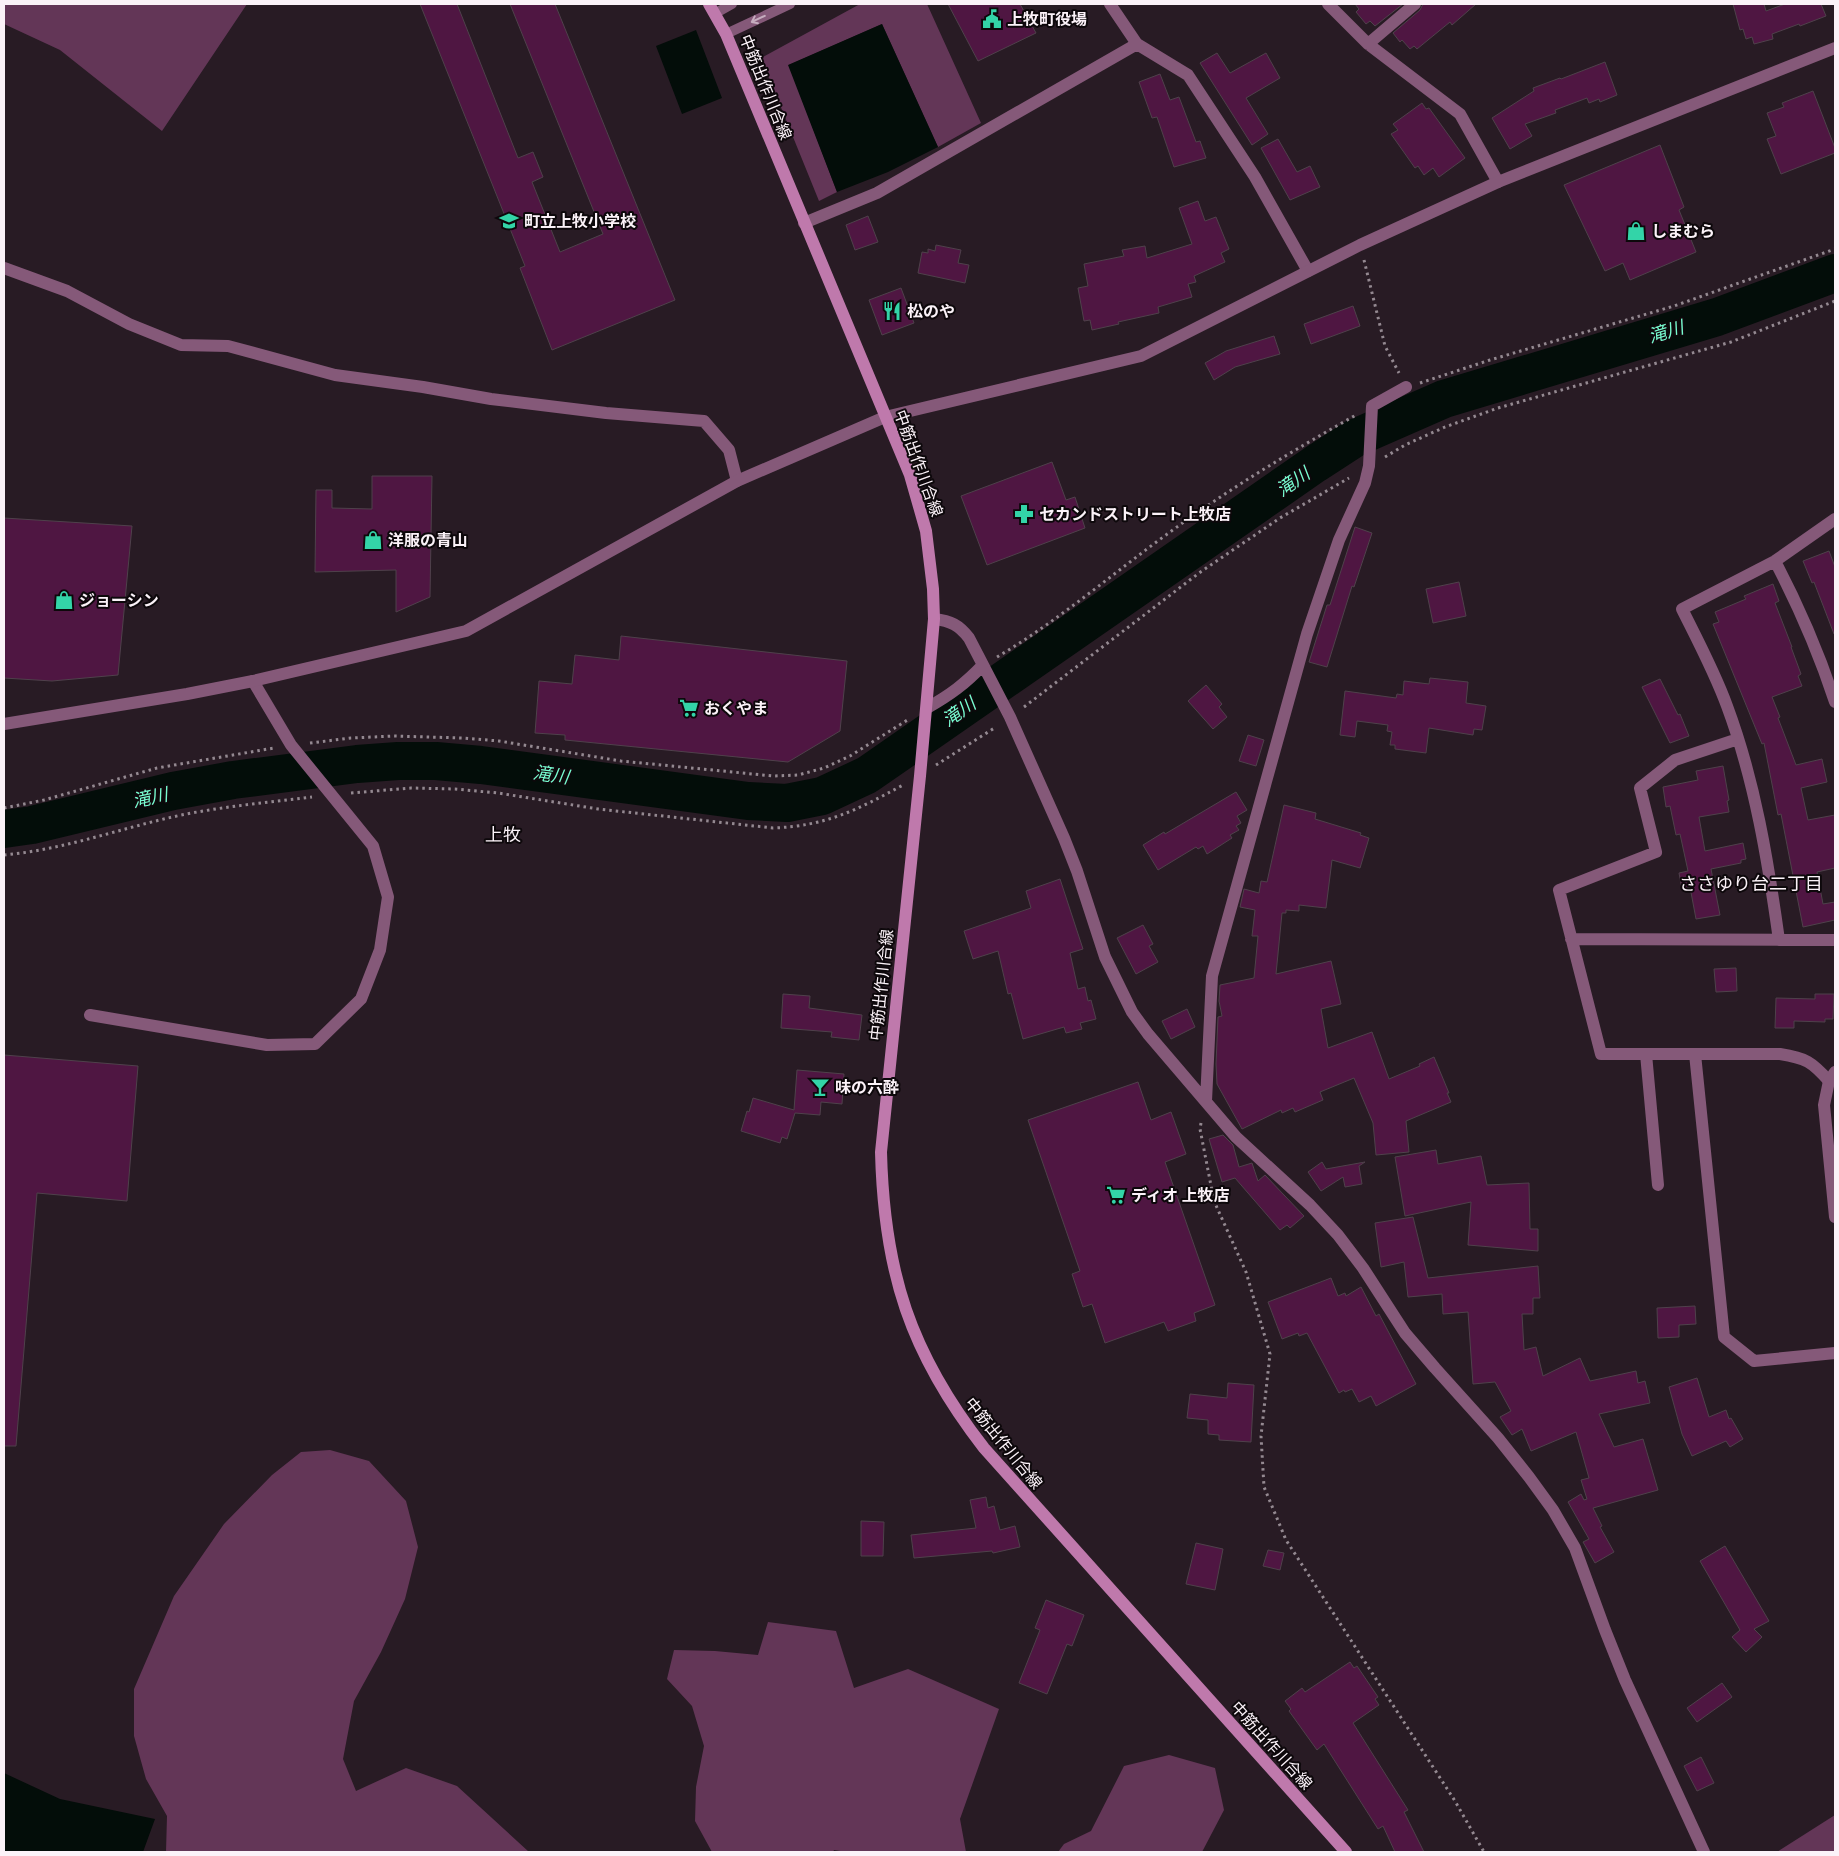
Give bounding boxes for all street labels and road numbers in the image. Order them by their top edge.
street label: 中筋出作川合線 [736,32,795,143]
street label: 中筋出作川合線 [890,407,947,519]
street label: 中筋出作川合線 [866,928,897,1042]
street label: 中筋出作川合線 [961,1394,1046,1493]
street label: 中筋出作川合線 [1227,1697,1316,1793]

